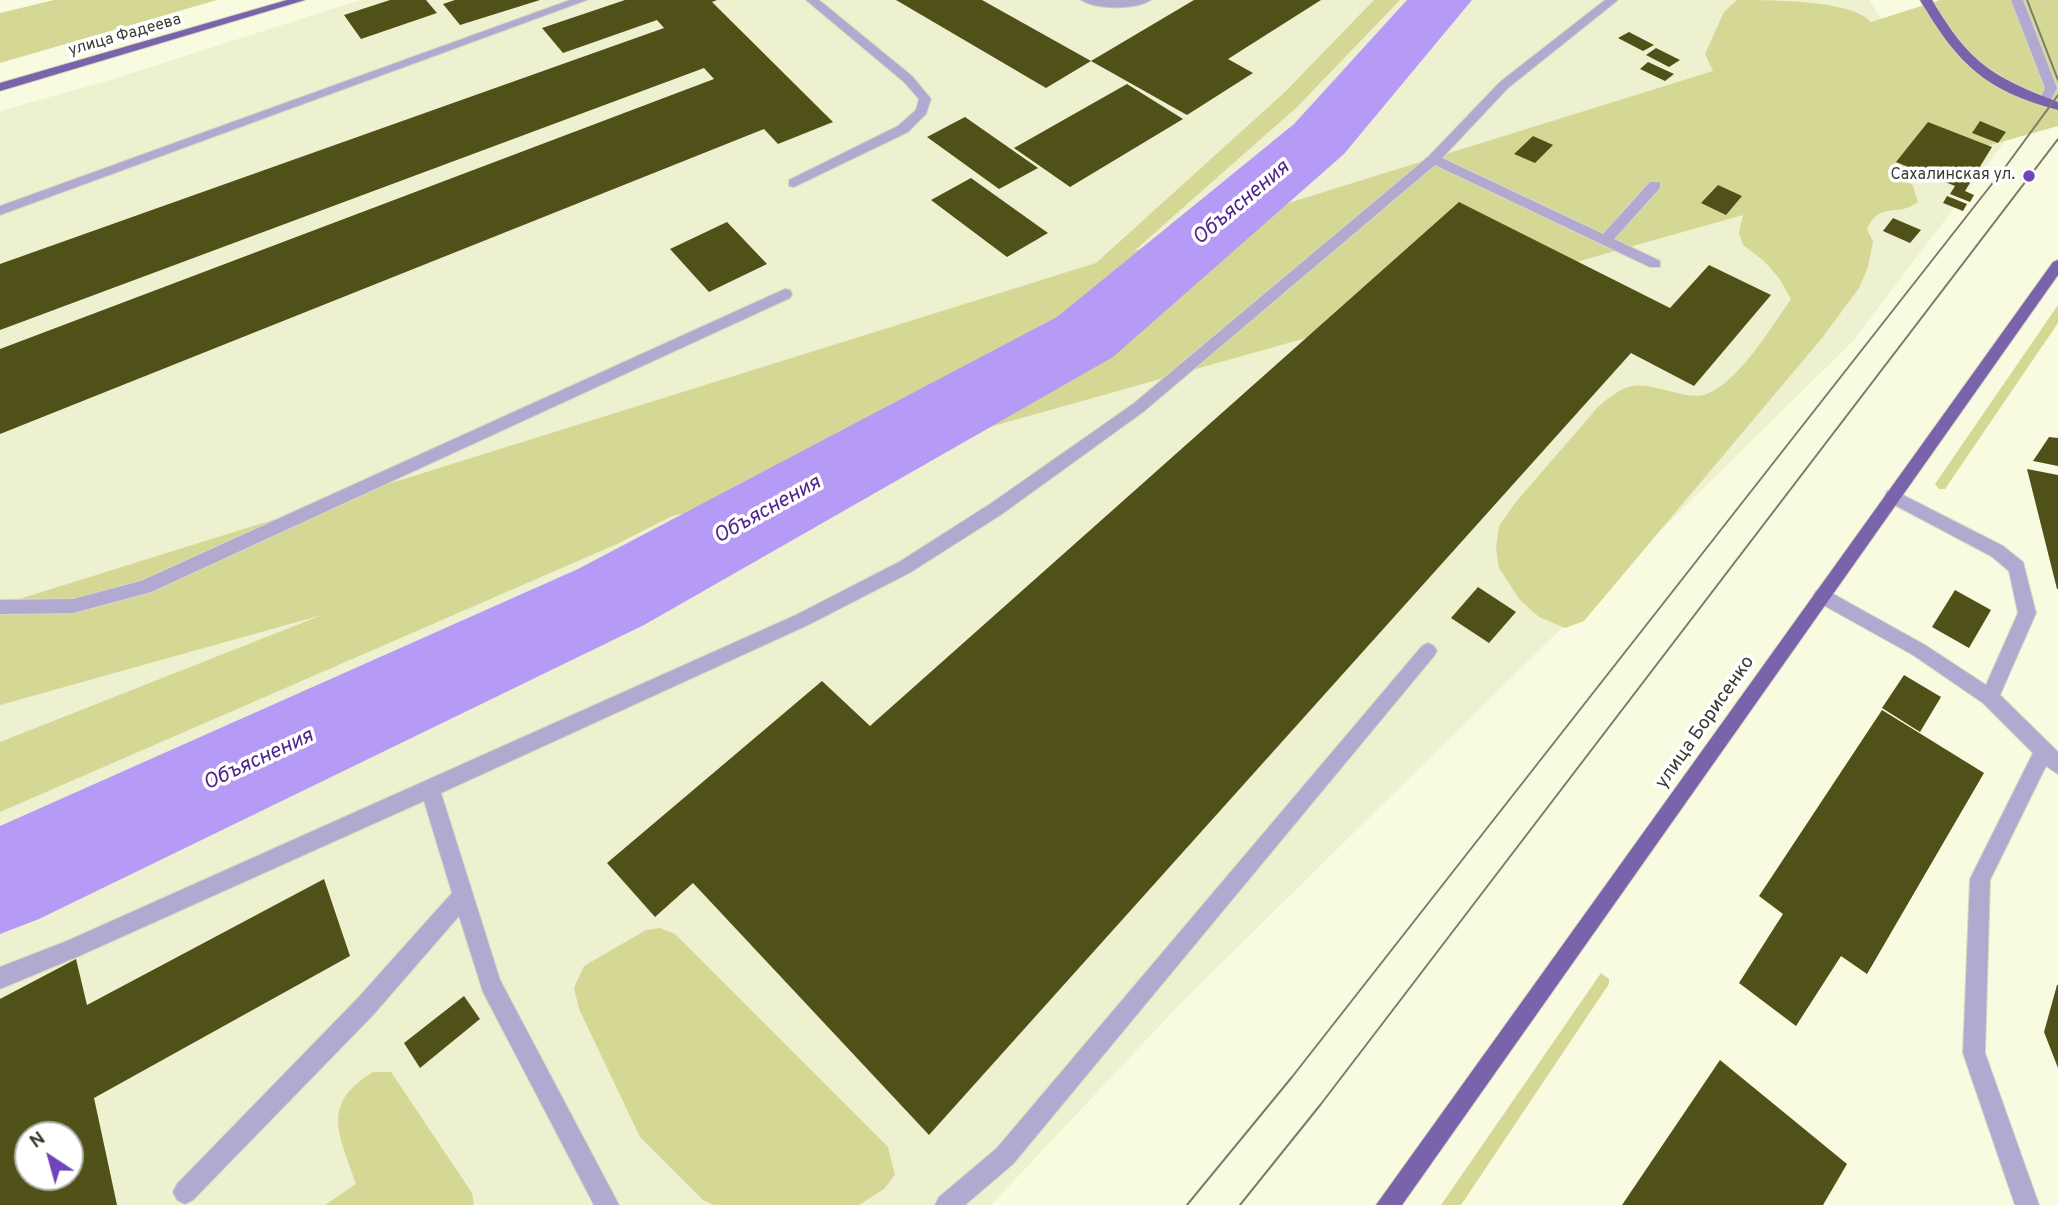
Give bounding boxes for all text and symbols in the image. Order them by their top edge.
street label: улица Фадеева [66,11,184,61]
water label: Объяснения [1188,156,1296,252]
place label: Сахалинская ул. [1890,166,2015,186]
marker: Сахалинская ул. [2021,168,2037,184]
water label: Объяснения [710,471,826,551]
street label: улица Борисенко [1652,652,1760,794]
water label: Объяснения [200,725,318,797]
north arrow [14,1121,84,1191]
text: N [25,1127,50,1154]

